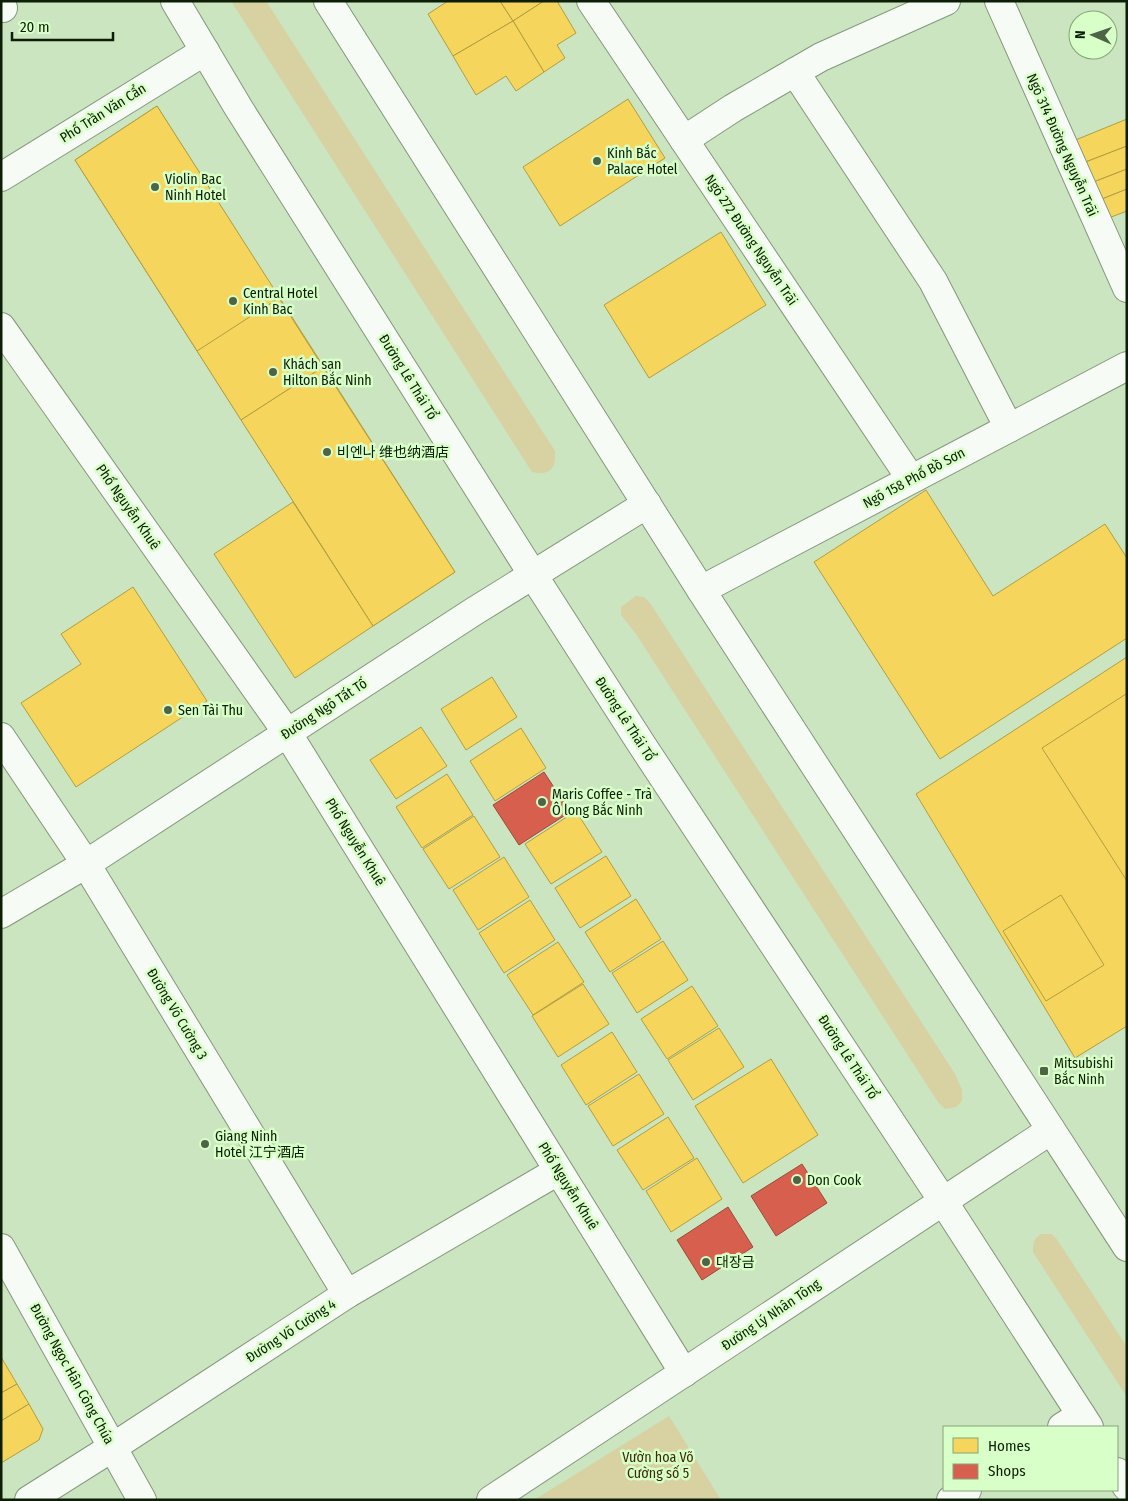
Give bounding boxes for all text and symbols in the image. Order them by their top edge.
scale bar [12,10,114,42]
north arrow [1068,10,1118,60]
text: 20 m [20,18,50,36]
text: N [1072,30,1089,39]
street label: Ngõ 314 Đường Nguyễn Trãi [1023,71,1101,219]
street label: Phố Trần Văn Cẩn [56,79,149,146]
place label: Kinh Bắc Palace Hotel [607,144,678,178]
marker: Kinh Bắc Palace Hotel [591,155,603,167]
place label: Violin Bac Ninh Hotel [165,171,226,204]
street label: Ngõ 272 Đường Nguyễn Trãi [701,171,801,309]
marker: Violin Bac Ninh Hotel [149,181,161,193]
place label: Central Hotel Kinh Bac [243,285,318,318]
marker: Central Hotel Kinh Bac [227,295,239,307]
street label: Đường Lê Thái Tổ [375,331,442,423]
place label: Khách sạn Hilton Bắc Ninh [283,356,372,389]
marker: Khách sạn Hilton Bắc Ninh [267,366,279,378]
street label: Ngõ 158 Phố Bồ Sơn [860,443,968,512]
place label: 비엔나 维也纳酒店 [337,444,449,461]
marker: 비엔나 维也纳酒店 [321,446,333,458]
street label: Phố Nguyễn Khuê [92,461,165,553]
street label: Đường Lê Thái Tổ [591,673,659,764]
street label: Đường Ngô Tất Tố [277,674,371,743]
place label: Sen Tài Thu [178,702,243,719]
marker: Sen Tài Thu [162,704,174,716]
place label: Maris Coffee - Trà Ô long Bắc Ninh [552,786,652,819]
street label: Phố Nguyễn Khuê [321,795,390,889]
marker: Maris Coffee - Trà Ô long Bắc Ninh [536,796,548,808]
street label: Đường Võ Cường 3 [143,965,211,1063]
street label: Đường Lê Thái Tổ [814,1011,882,1102]
place label: Mitsubishi Bắc Ninh [1054,1055,1113,1088]
marker: Mitsubishi Bắc Ninh [1038,1065,1050,1077]
place label: Giang Ninh Hotel 江宁酒店 [215,1128,305,1161]
marker: Giang Ninh Hotel 江宁酒店 [199,1138,211,1150]
street label: Phố Nguyễn Khuê [534,1139,603,1233]
place label: Don Cook [807,1172,862,1189]
marker: Don Cook [791,1174,803,1186]
place label: 대장금 [716,1254,755,1271]
marker: 대장금 [700,1256,712,1268]
street label: Đường Lý Nhân Tông [718,1275,824,1354]
street label: Đường Võ Cường 4 [243,1295,339,1366]
street label: Đường Ngọc Hân Công Chúa [26,1301,118,1447]
legend [943,1426,1118,1491]
text: Homes [988,1437,1030,1455]
park label: Vườn hoa Võ Cường số 5 [622,1449,694,1482]
text: Shops [988,1462,1026,1480]

